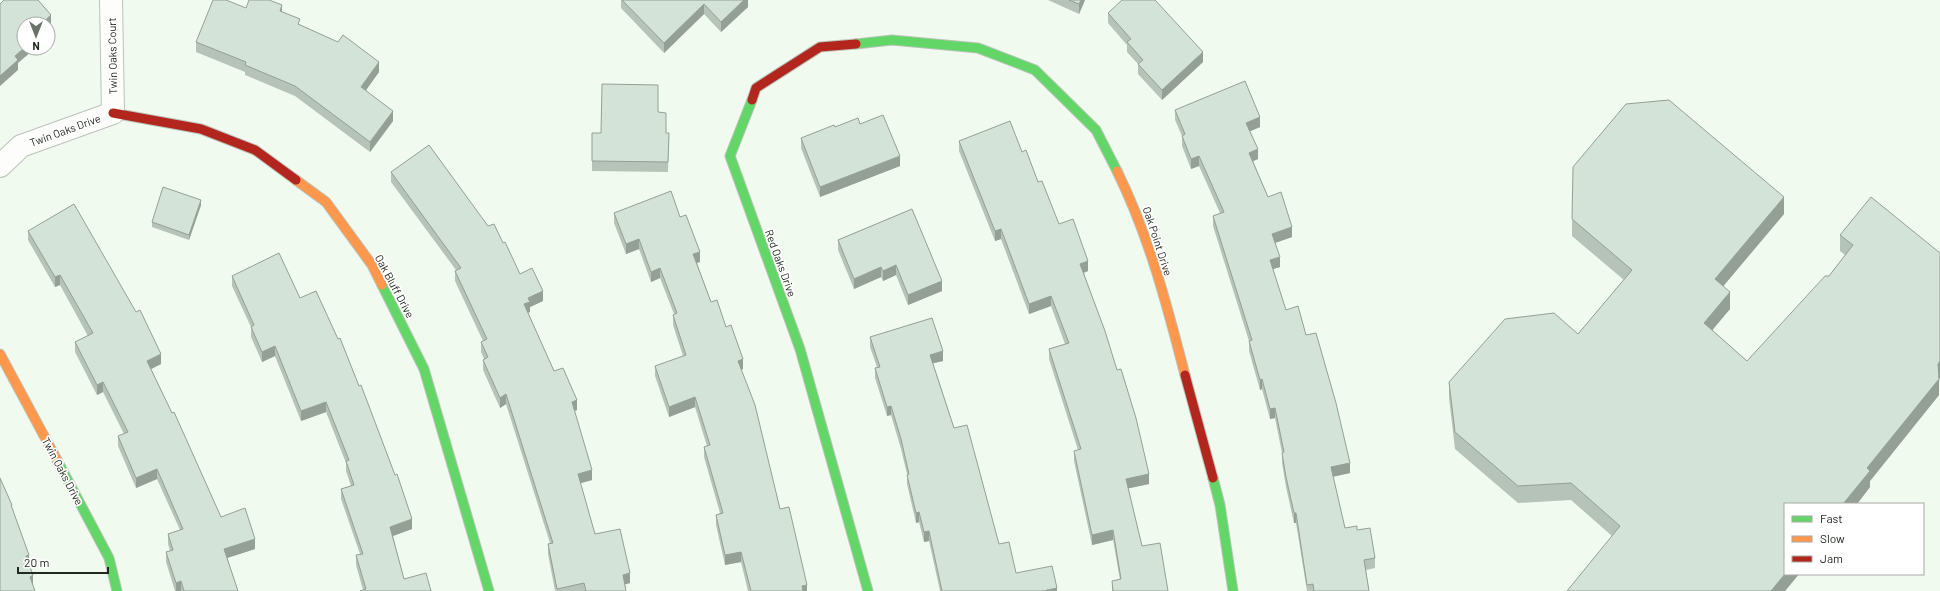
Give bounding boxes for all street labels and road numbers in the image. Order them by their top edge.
street label: Twin Oaks Court [105,17,119,95]
street label: Twin Oaks Drive [28,111,102,149]
street label: Oak Point Drive [1141,205,1175,277]
street label: Red Oaks Drive [763,228,799,299]
street label: Oak Bluff Drive [373,252,417,320]
street label: Twin Oaks Drive [40,435,86,507]

